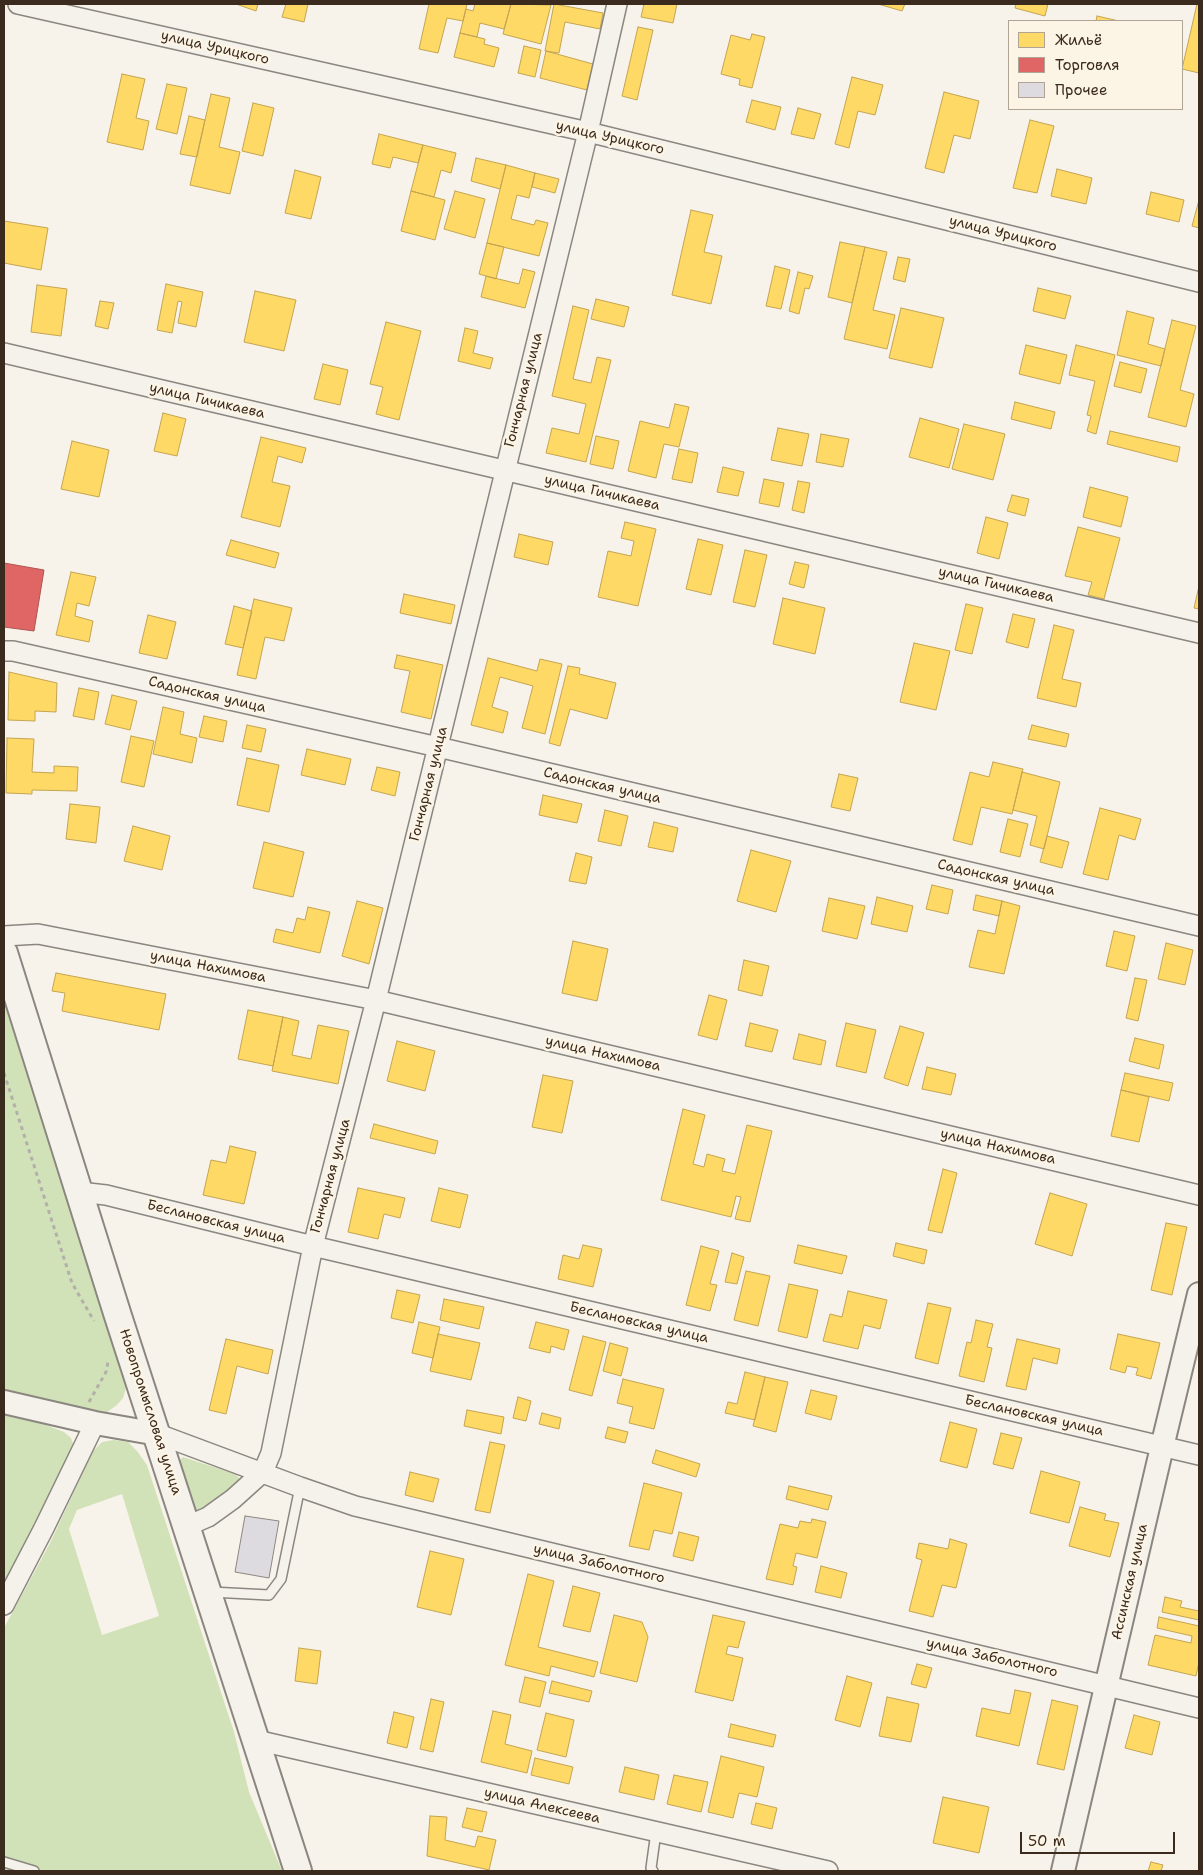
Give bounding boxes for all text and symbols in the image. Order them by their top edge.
legend [1008,20,1183,110]
street label: улица Урицкого [159,27,271,69]
text: Жильё [1055,30,1102,50]
text: Торговля [1055,55,1120,75]
text: Прочее [1055,80,1107,100]
street label: улица Урицкого [554,117,666,159]
street label: улица Урицкого [947,212,1059,256]
street label: Гончарная улица [502,331,546,449]
street label: улица Гичикаева [148,380,266,422]
street label: улица Гичикаева [543,472,661,514]
street label: улица Гичикаева [937,564,1055,606]
street label: Садонская улица [147,673,267,717]
street label: Гончарная улица [407,725,451,843]
street label: Садонская улица [542,764,662,808]
street label: Садонская улица [936,856,1056,900]
street label: улица Нахимова [149,948,267,986]
street label: улица Нахимова [544,1033,662,1075]
street label: Гончарная улица [308,1117,354,1235]
street label: улица Нахимова [939,1126,1057,1168]
street label: Беслановская улица [145,1197,287,1247]
street label: Беслановская улица [568,1299,710,1347]
street label: Новопромысловая улица [115,1327,185,1497]
street label: Беслановская улица [963,1392,1105,1440]
street label: Ассинская улица [1108,1522,1152,1642]
street label: улица Заболотного [532,1541,666,1587]
street label: улица Заболотного [925,1635,1059,1681]
street label: улица Алексеева [482,1784,602,1828]
scale bar [1023,1822,1178,1854]
text: 50 m [1028,1831,1066,1851]

